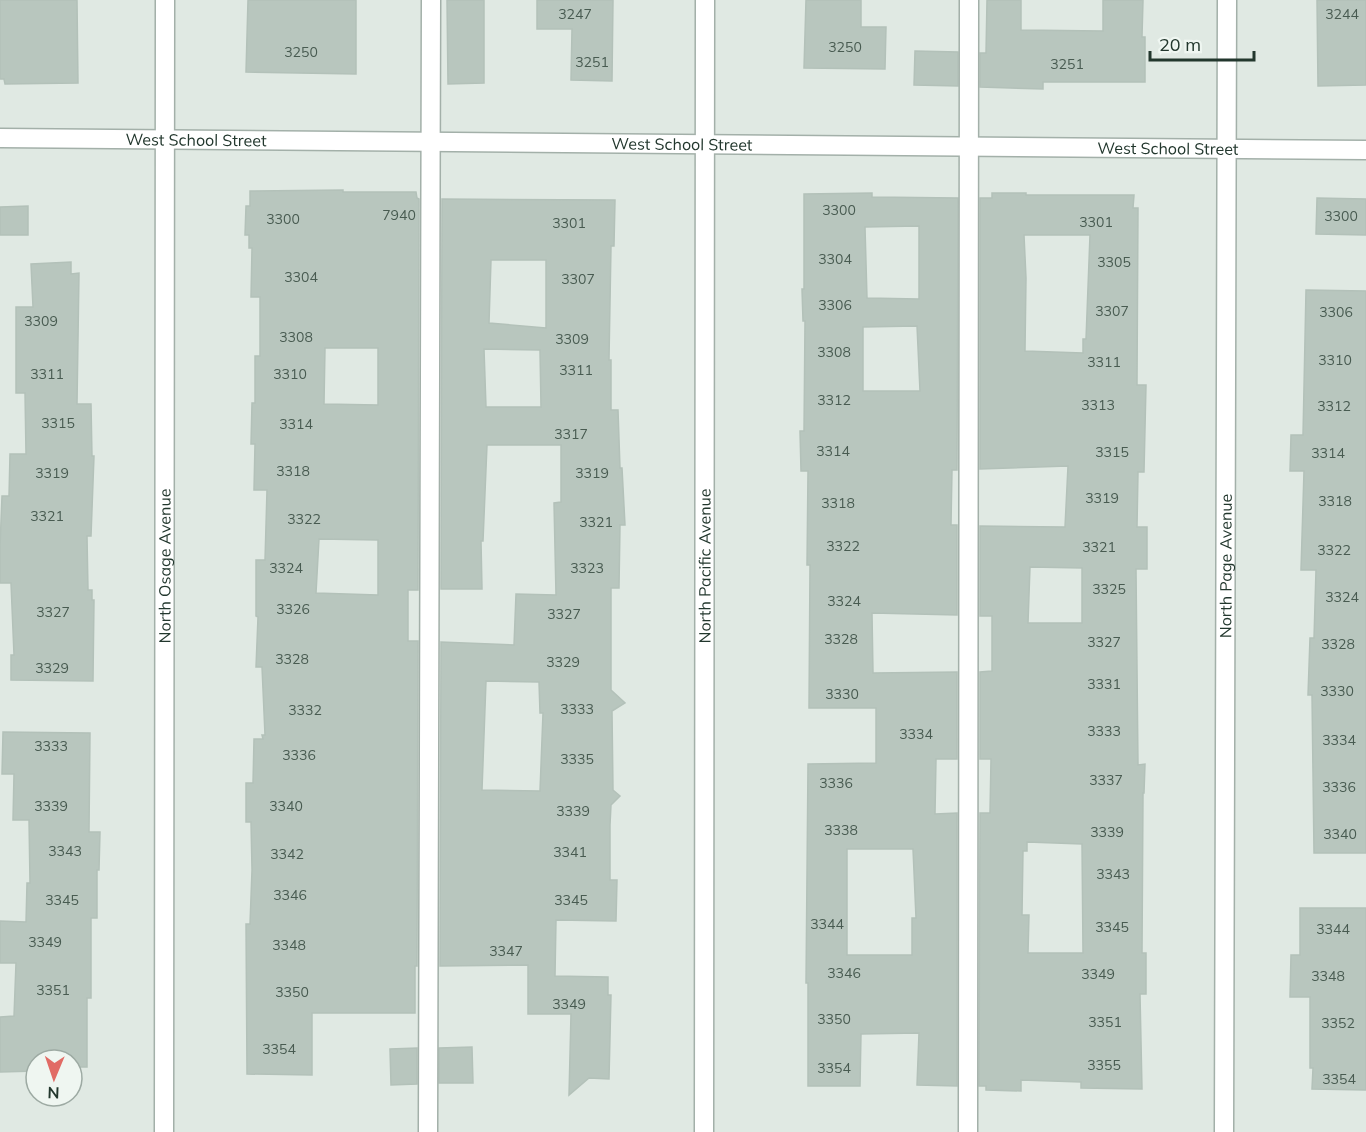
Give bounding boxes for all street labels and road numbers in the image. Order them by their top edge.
street label: West School Street [125,129,267,150]
street label: West School Street [611,133,753,155]
street label: West School Street [1097,138,1239,159]
street label: North Pacific Avenue [694,488,715,644]
street label: North Osage Avenue [154,489,175,643]
street label: North Page Avenue [1215,494,1236,638]

